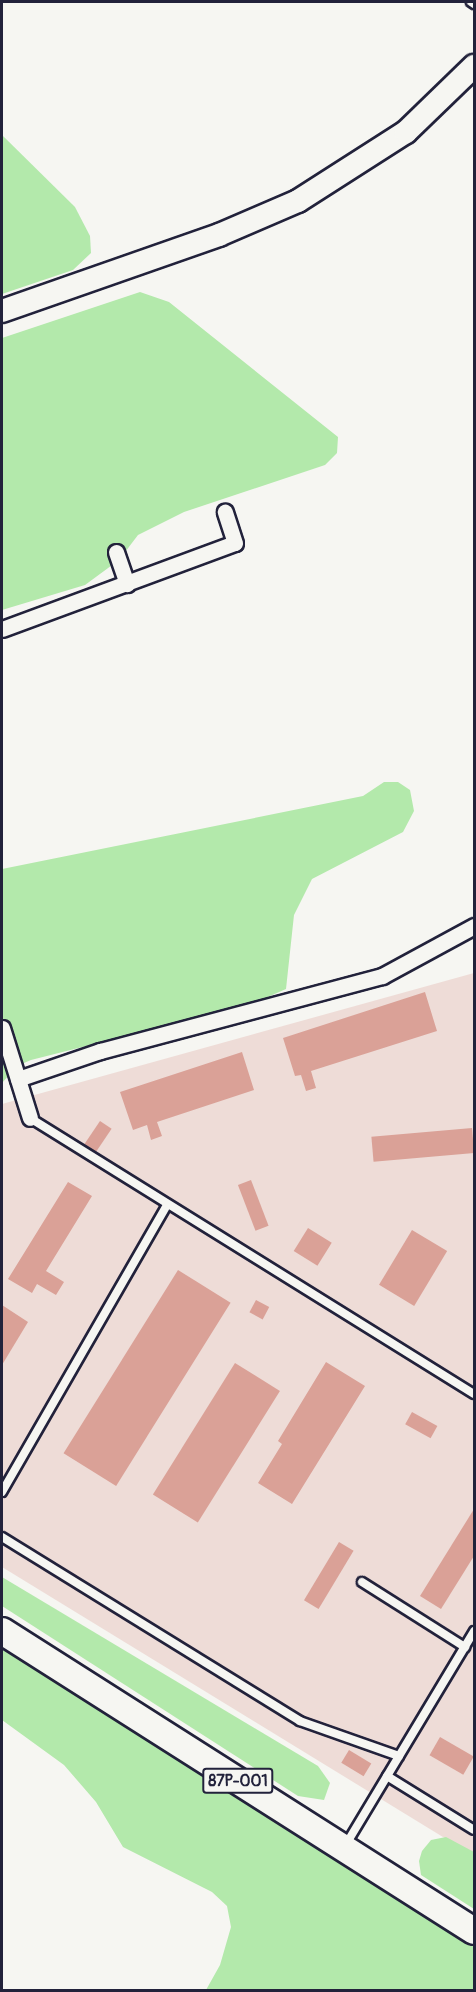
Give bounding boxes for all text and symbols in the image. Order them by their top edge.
road number: 87Р-001 [202,1768,274,1794]

